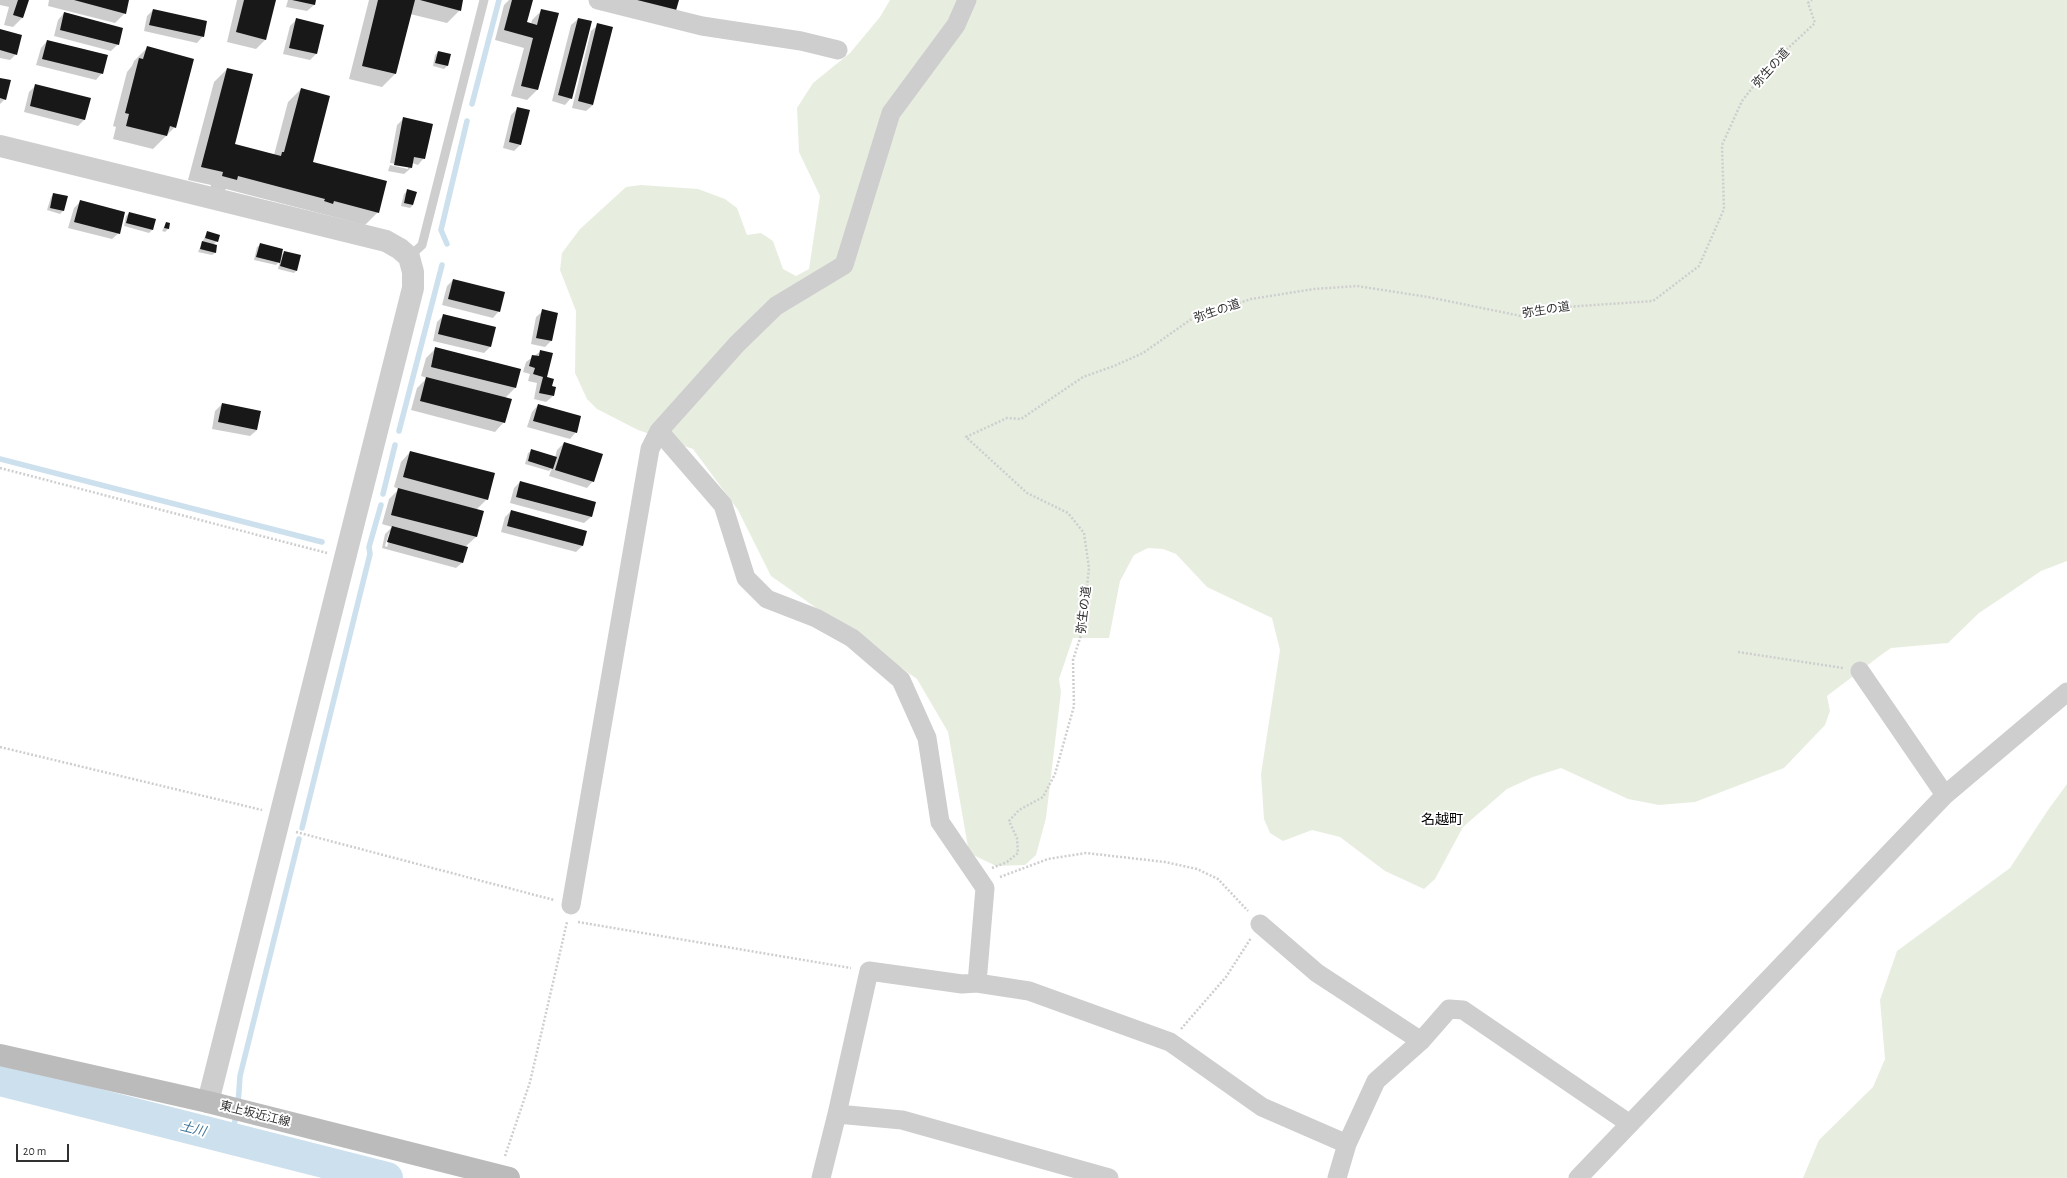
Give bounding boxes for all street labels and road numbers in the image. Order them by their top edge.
street label: 弥生の道 [1750,45,1792,91]
street label: 弥生の道 [1192,296,1242,326]
street label: 弥生の道 [1521,299,1571,321]
street label: 弥生の道 [1074,585,1094,635]
street label: 東上坂近江線 [218,1098,292,1130]

